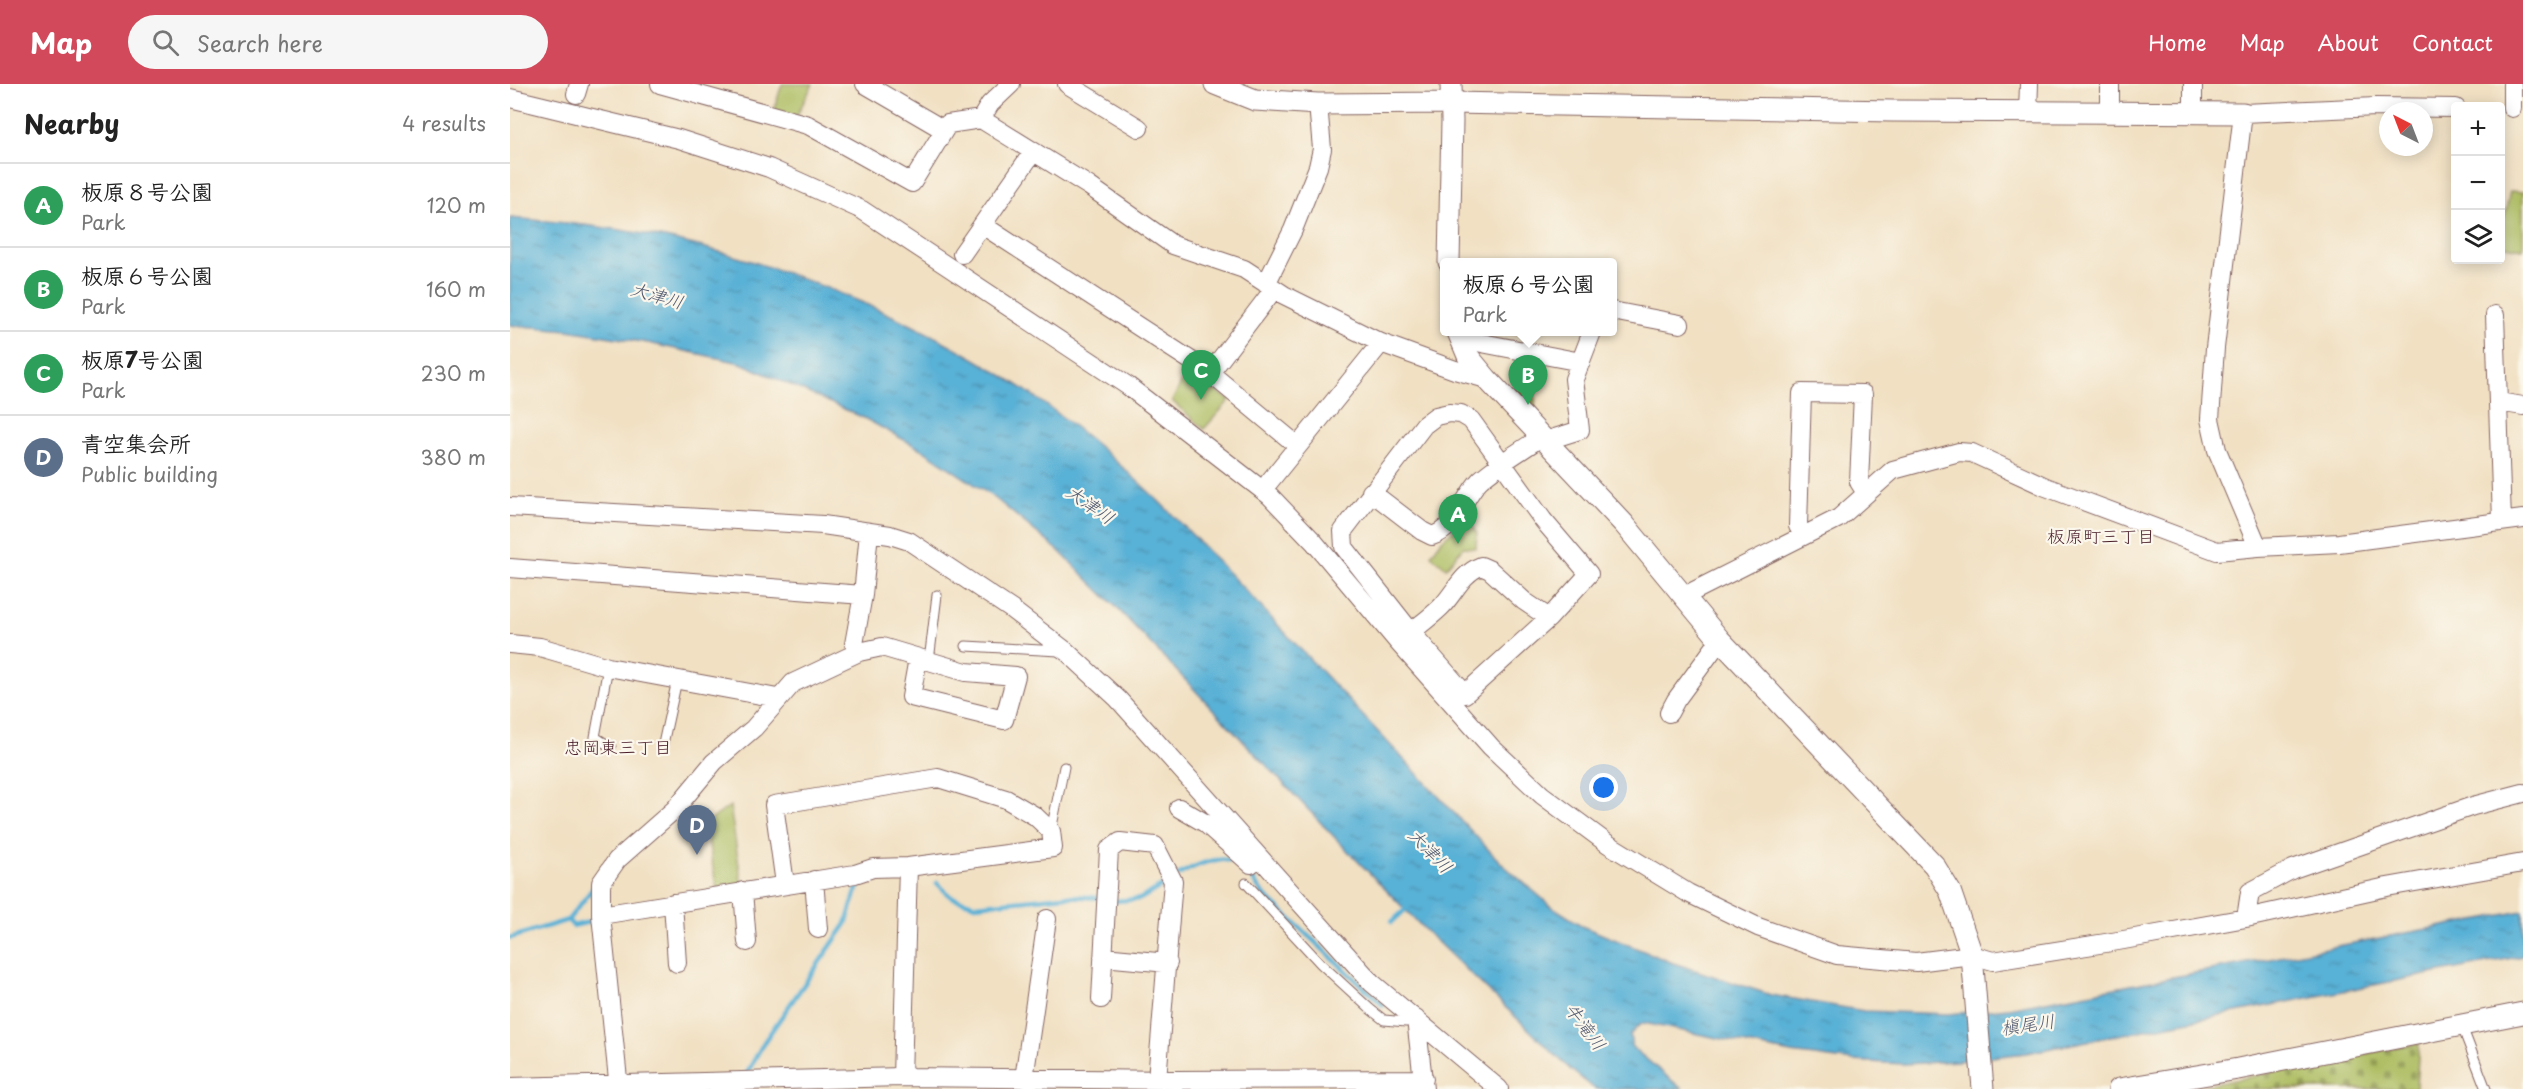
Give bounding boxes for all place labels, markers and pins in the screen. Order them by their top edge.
pin: C [1182,350,1220,400]
pin: B [1508,356,1548,405]
pin: A [1438,494,1478,544]
pin: D [678,806,717,855]

